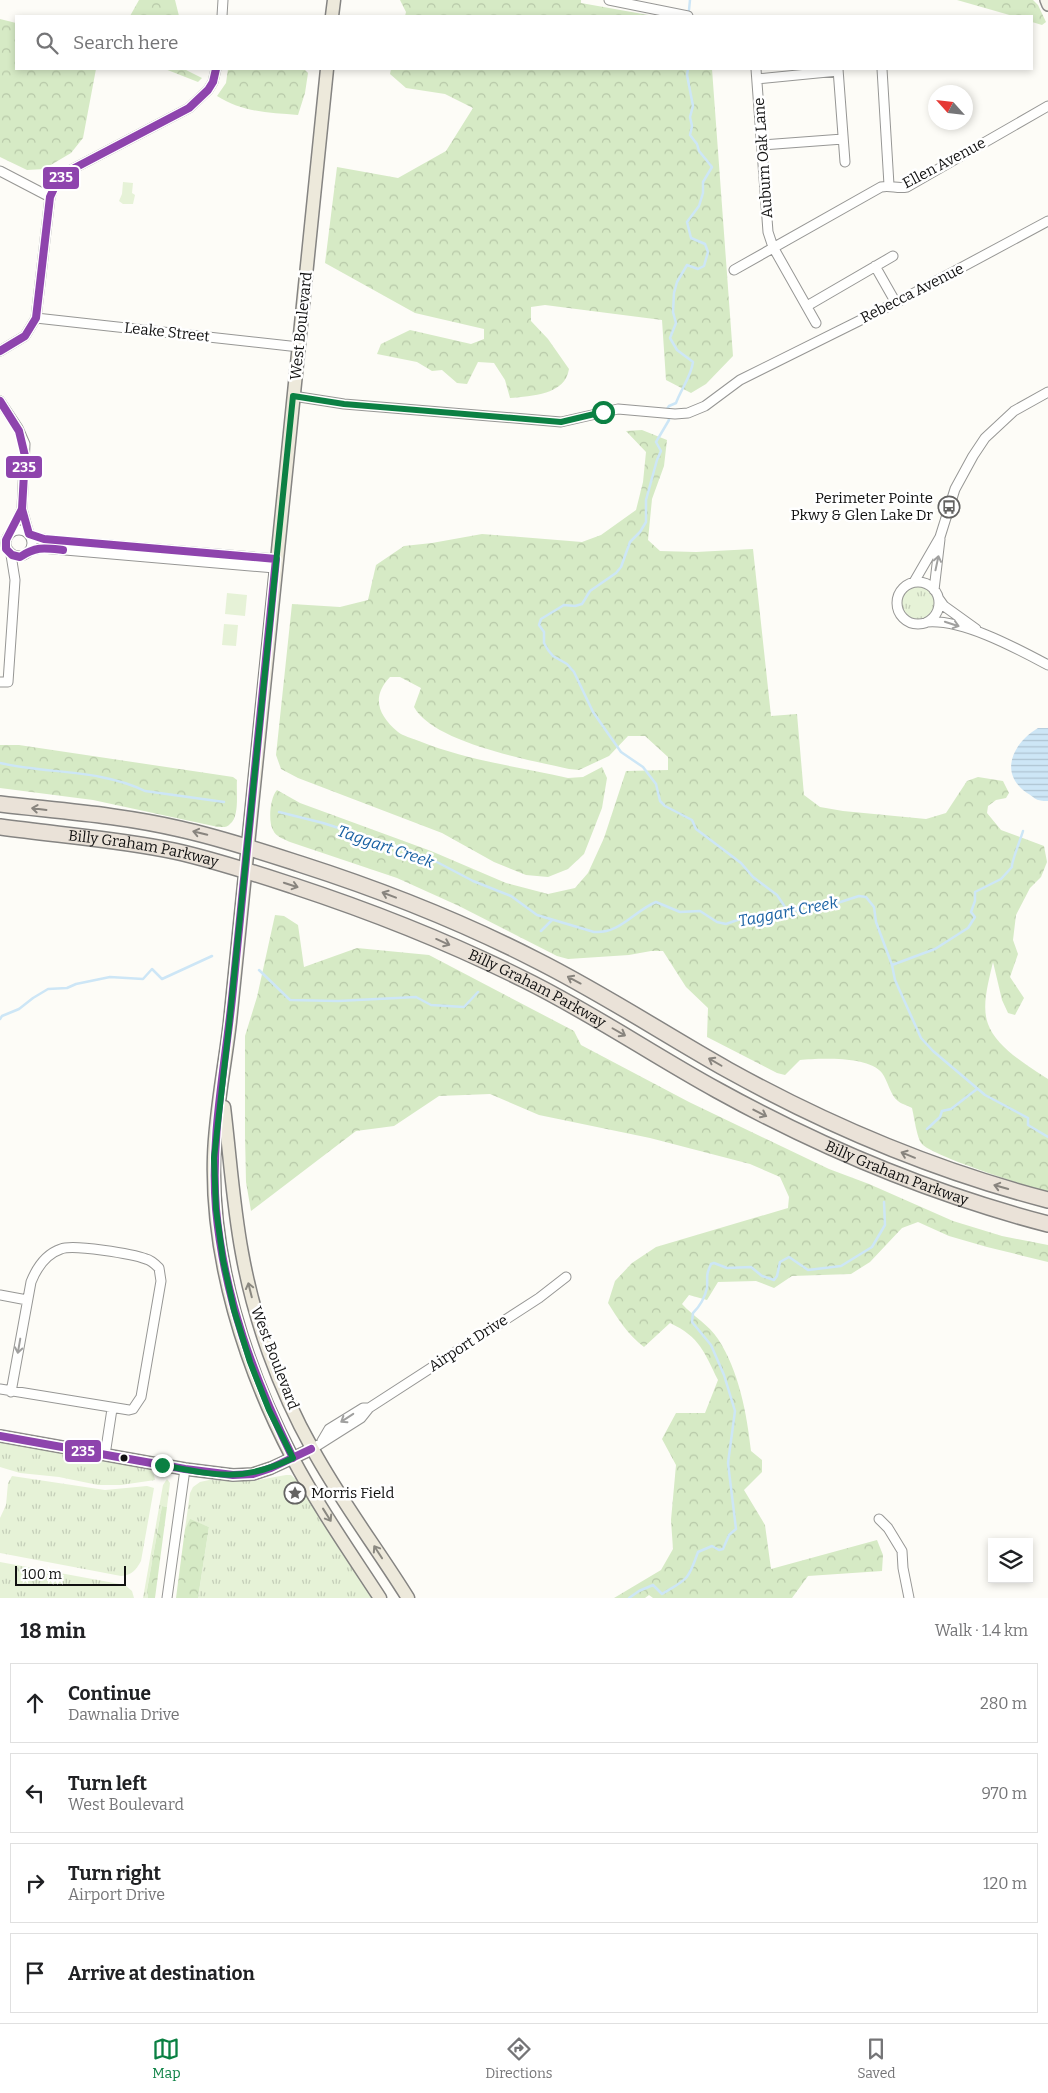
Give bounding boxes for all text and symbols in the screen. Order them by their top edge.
search box [15,15,1033,70]
icon: search [33,29,61,57]
text: Search here [73,31,178,54]
north arrow [928,85,973,130]
street label: Auburn Oak Lane [750,97,776,219]
street label: Ellen Avenue [899,134,989,192]
line badge: 235 [42,166,80,190]
text: 235 [49,169,73,186]
street label: Rebecca Avenue [857,259,967,327]
street label: West Boulevard [286,271,316,381]
street label: Leake Street [123,319,211,346]
route start [592,401,615,424]
line badge: 235 [5,455,43,479]
text: 235 [12,459,36,476]
place label: Perimeter Pointe Pkwy & Glen Lake Dr [791,489,933,524]
bus stop icon: Perimeter Pointe Pkwy & Glen Lake Dr [937,495,961,519]
one-way arrow [932,556,942,572]
one-way arrow [944,620,960,630]
one-way arrow [32,803,48,813]
water label: Taggart Creek [335,821,437,872]
street label: Billy Graham Parkway [67,826,221,871]
one-way arrow [192,828,208,838]
one-way arrow [283,881,299,891]
one-way arrow [382,890,397,899]
water label: Taggart Creek [737,892,840,930]
one-way arrow [435,938,450,948]
street label: Billy Graham Parkway [466,945,609,1032]
one-way arrow [567,975,582,985]
one-way arrow [612,1027,626,1037]
one-way arrow [708,1056,722,1066]
one-way arrow [752,1109,767,1118]
street label: Billy Graham Parkway [822,1137,971,1209]
one-way arrow [901,1150,916,1159]
one-way arrow [993,1182,1009,1192]
one-way arrow [245,1282,254,1298]
street label: West Boulevard [247,1304,303,1412]
street label: Airport Drive [425,1311,511,1375]
one-way arrow [14,1337,24,1353]
one-way arrow [340,1413,354,1423]
line badge: 235 [64,1439,102,1463]
text: 235 [71,1443,95,1460]
unlabelled marker [119,1453,129,1463]
route end [151,1454,174,1477]
place icon: Morris Field [283,1481,307,1505]
place label: Morris Field [311,1484,394,1502]
one-way arrow [322,1508,333,1522]
map controls [988,1538,1033,1583]
button: layers [988,1538,1033,1583]
one-way arrow [373,1545,383,1559]
scale bar [15,1563,126,1586]
text: 100 m [22,1566,62,1583]
text: 18 min [20,1618,86,1644]
text: Walk · 1.4 km [935,1621,1028,1640]
text: Continue [68,1682,151,1705]
icon: ahead [21,1689,49,1717]
text: 280 m [980,1694,1027,1713]
text: Dawnalia Drive [68,1705,180,1724]
text: Turn left [68,1772,147,1795]
icon: left [21,1779,49,1807]
text: 970 m [981,1784,1027,1803]
text: West Boulevard [68,1795,184,1814]
text: Turn right [68,1862,161,1885]
icon: right [21,1869,49,1897]
text: 120 m [983,1874,1027,1893]
text: Airport Drive [68,1885,165,1904]
icon: arrive [21,1959,49,1987]
text: Arrive at destination [68,1962,255,1985]
tab: Map [152,2035,181,2082]
tab: Directions [485,2035,553,2082]
tab: Saved [857,2035,896,2082]

